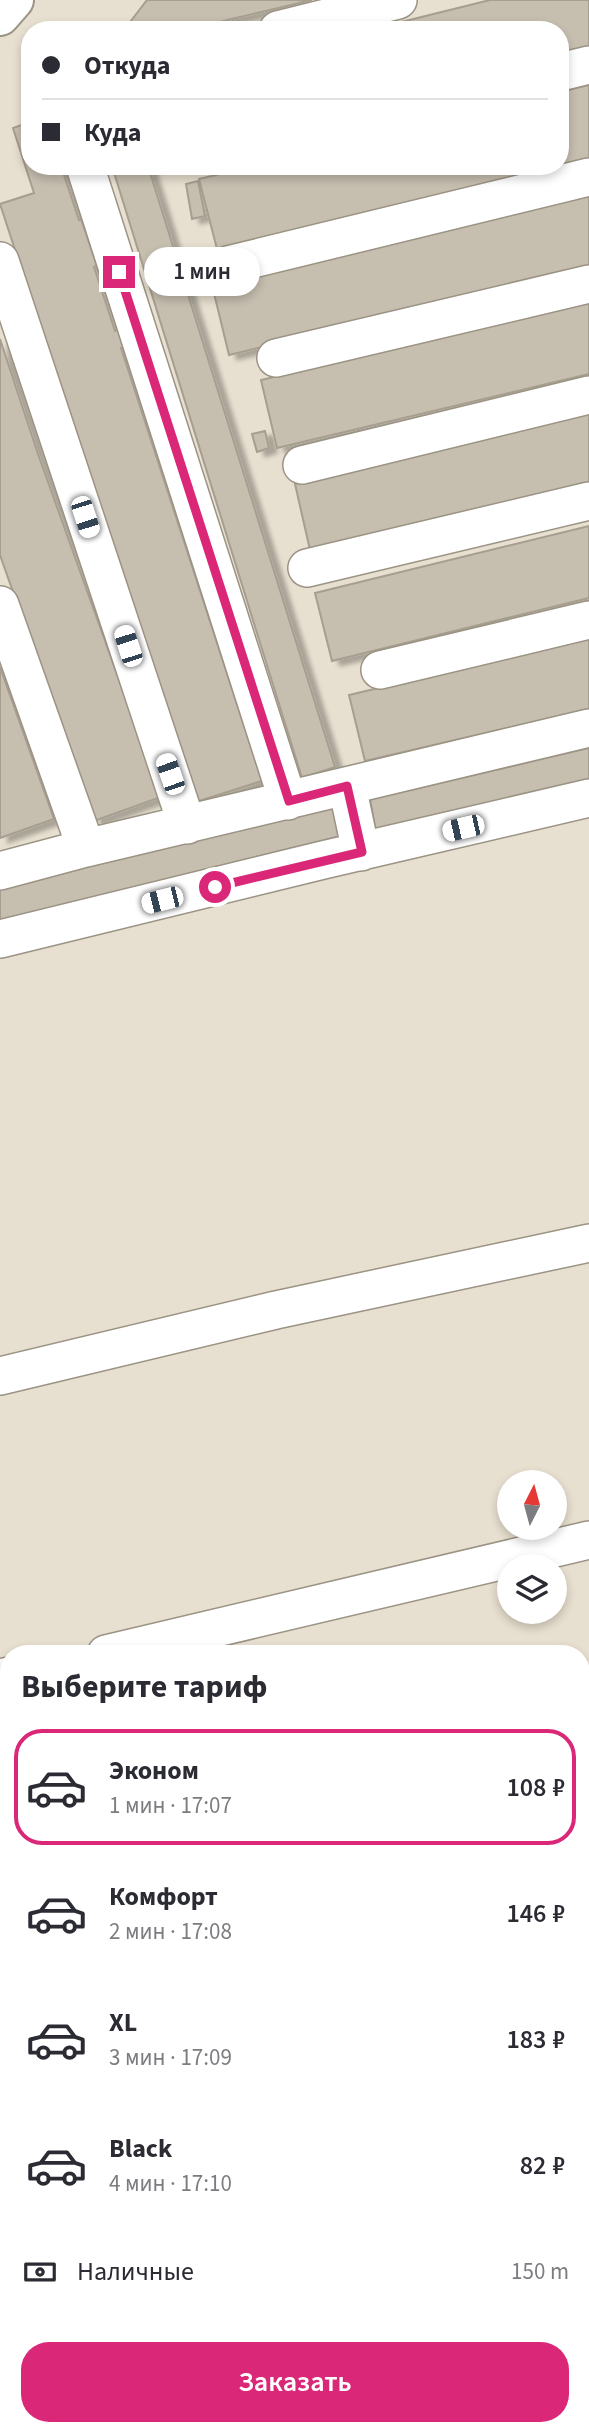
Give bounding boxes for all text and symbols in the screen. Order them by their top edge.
text: Откуда [84,47,171,84]
text: Куда [84,114,142,151]
callout: 1 мин [144,247,259,296]
text: 1 мин [173,255,231,288]
route end [103,256,135,288]
car [69,494,102,540]
car [112,623,145,669]
car [154,751,187,797]
car [441,813,486,843]
route start [199,871,231,903]
car [140,885,185,915]
north arrow [497,1470,567,1540]
map controls [497,1470,567,1624]
button: layers [497,1554,567,1624]
text: Выберите тариф [21,1664,268,1710]
text: Эконом [109,1752,199,1789]
icon: car [25,1756,88,1819]
text: 108 ₽ [506,1769,565,1806]
text: 1 мин · 17:07 [109,1789,232,1822]
text: Комфорт [109,1878,218,1915]
icon: car [25,1882,88,1945]
text: 146 ₽ [506,1895,565,1932]
text: 2 мин · 17:08 [109,1915,232,1948]
text: XL [109,2004,137,2041]
icon: car [25,2008,88,2071]
text: 183 ₽ [506,2021,565,2058]
text: 3 мин · 17:09 [109,2041,232,2074]
text: Black [109,2130,172,2167]
icon: car [25,2134,88,2197]
text: 82 ₽ [520,2147,565,2184]
text: 4 мин · 17:10 [109,2167,232,2200]
icon: cash [21,2253,59,2291]
text: Наличные [77,2253,194,2290]
text: 150 m [511,2255,569,2288]
button: Заказать [21,2342,569,2422]

